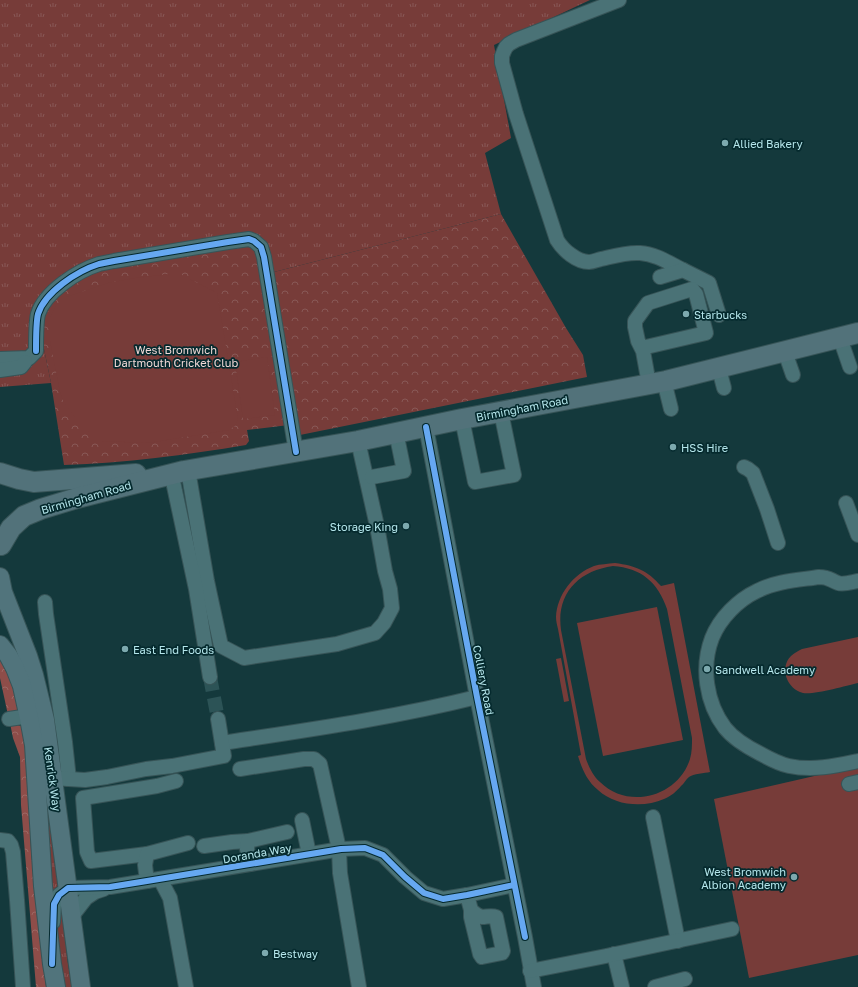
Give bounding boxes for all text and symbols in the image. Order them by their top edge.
place label: Allied Bakery [733,137,803,150]
marker: Allied Bakery [720,138,730,148]
place label: Starbucks [694,308,747,321]
marker: Starbucks [681,309,691,319]
park label: West Bromwich Dartmouth Cricket Club [114,343,238,369]
street label: Birmingham Road [475,393,569,423]
place label: HSS Hire [681,441,728,454]
marker: HSS Hire [668,442,678,452]
street label: Birmingham Road [39,478,133,516]
place label: Storage King [330,520,398,533]
marker: Storage King [401,521,411,531]
place label: East End Foods [133,643,214,656]
marker: East End Foods [120,644,130,654]
street label: Colliery Road [471,644,497,716]
place label: Sandwell Academy [715,663,815,676]
marker: Sandwell Academy [702,664,712,674]
street label: Kenrick Way [42,746,64,812]
street label: Doranda Way [222,841,292,865]
place label: West Bromwich Albion Academy [701,865,786,891]
marker: West Bromwich Albion Academy [789,872,799,882]
place label: Bestway [273,947,318,960]
marker: Bestway [260,948,270,958]

